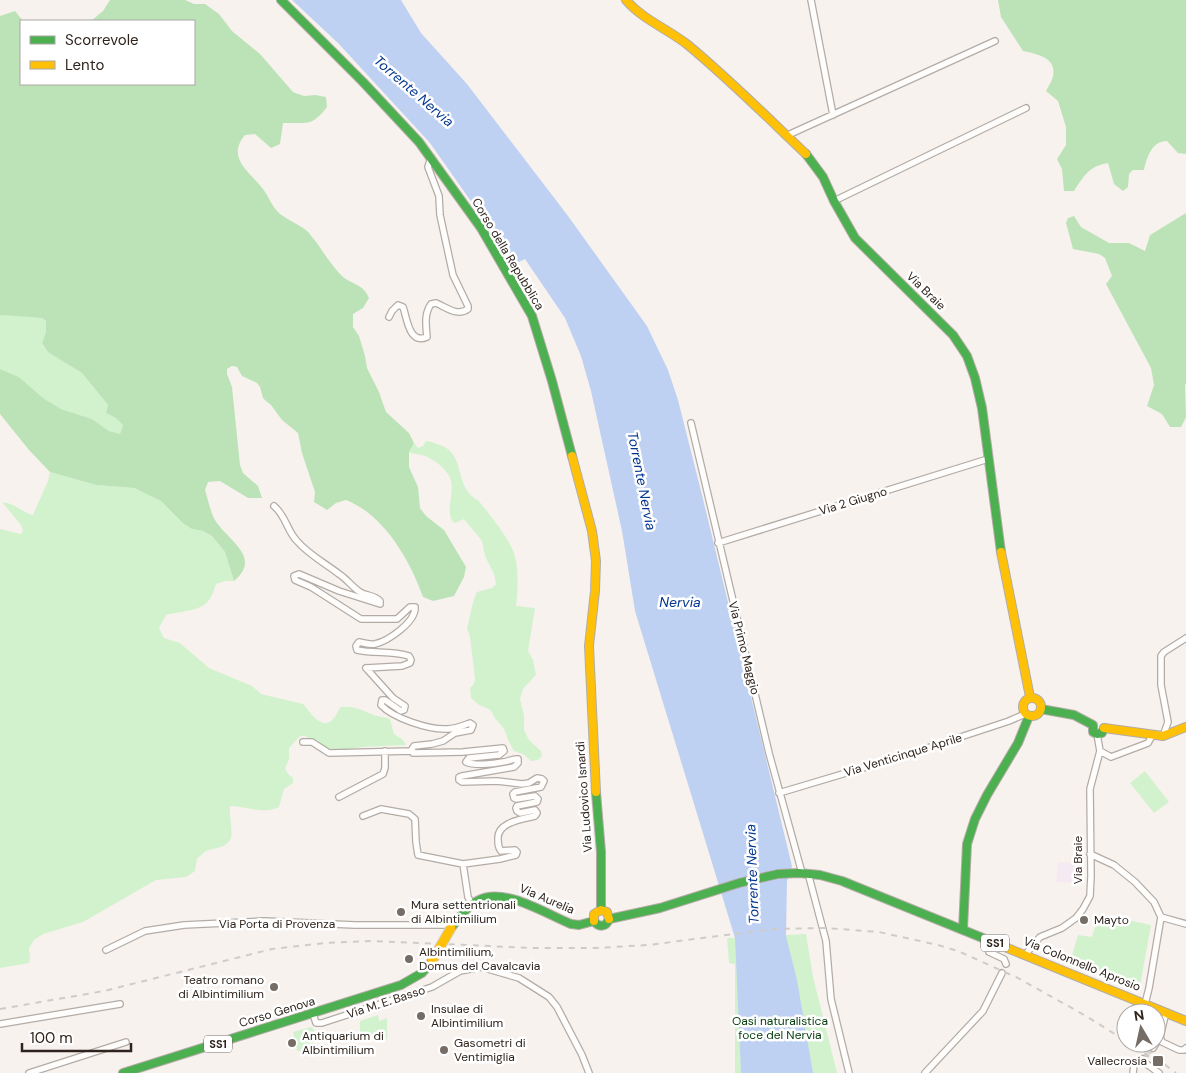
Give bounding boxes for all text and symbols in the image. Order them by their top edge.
legend [20,20,195,85]
text: Scorrevole [65,30,139,50]
water label: Torrente Nervia [370,51,458,131]
text: Lento [65,55,104,75]
street label: Corso della Repubblica [468,195,548,313]
street label: Via Braie [903,268,949,314]
water label: Torrente Nervia [624,430,660,532]
street label: Via 2 Giugno [817,483,889,519]
water label: Nervia [659,593,701,611]
street label: Via Primo Maggio [725,600,763,696]
street label: Via Venticinque Aprile [842,729,964,781]
street label: Via Ludovico Isnardi [572,741,596,853]
water label: Torrente Nervia [741,823,763,924]
street label: Via Braie [1070,836,1086,884]
street label: Via Aurelia [517,880,577,918]
place label: Mura settentrionali di Albintimilium [411,897,516,927]
marker: Mura settentrionali di Albintimilium [395,906,407,918]
place label: Mayto [1094,912,1129,928]
marker: Mayto [1078,914,1090,926]
street label: Via Porta di Provenza [219,916,335,932]
street label: Via Colonnello Aprosio [1021,933,1143,995]
road number: SS1 [981,934,1009,951]
place label: Albintimilium, Domus del Cavalcavia [419,944,540,974]
marker: Albintimilium, Domus del Cavalcavia [403,953,415,965]
place label: Teatro romano di Albintimilium [178,972,264,1002]
marker: Teatro romano di Albintimilium [268,981,280,993]
street label: Via M. E. Basso [345,982,427,1022]
street label: Corso Genova [237,993,317,1031]
place label: Insulae di Albintimilium [431,1001,503,1031]
north arrow [1116,1003,1166,1053]
text: N [1133,1005,1145,1025]
marker: Insulae di Albintimilium [415,1010,427,1022]
park label: Oasi naturalistica foce del Nervia [732,1013,828,1043]
scale bar [22,1020,131,1052]
text: 100 m [30,1028,73,1048]
place label: Antiquarium di Albintimilium [302,1028,384,1058]
place label: Gasometri di Ventimiglia [454,1035,526,1065]
road number: SS1 [204,1036,232,1052]
marker: Antiquarium di Albintimilium [286,1037,298,1049]
marker: Gasometri di Ventimiglia [438,1044,450,1056]
place label: Vallecrosia [1087,1053,1147,1069]
marker: Vallecrosia [1151,1054,1165,1068]

